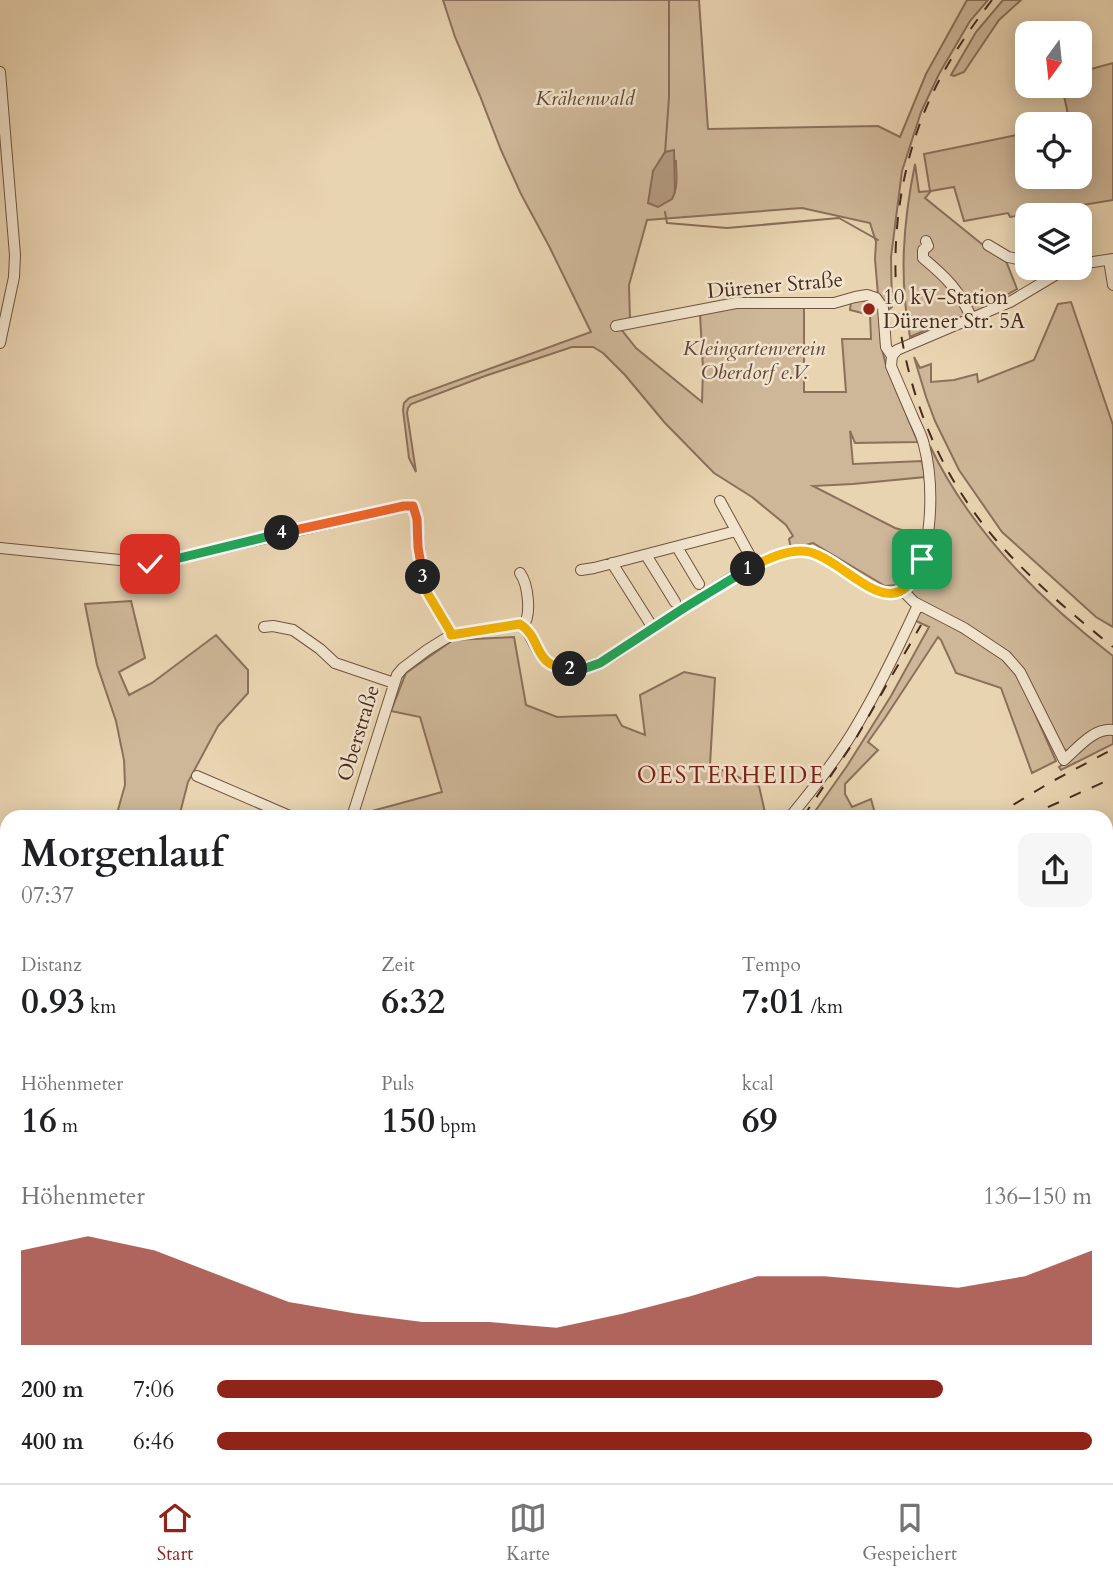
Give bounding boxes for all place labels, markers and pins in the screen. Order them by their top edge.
place label: 10 kV-Station Dürener Str. 5A [883,283,1025,336]
marker: 10 kV-Station Dürener Str. 5A [861,301,877,317]
pin: 4 [264,516,300,550]
pin [892,529,952,589]
pin [120,534,180,594]
pin: 1 [730,552,766,586]
pin: 3 [406,560,440,594]
pin: 2 [552,652,588,686]

